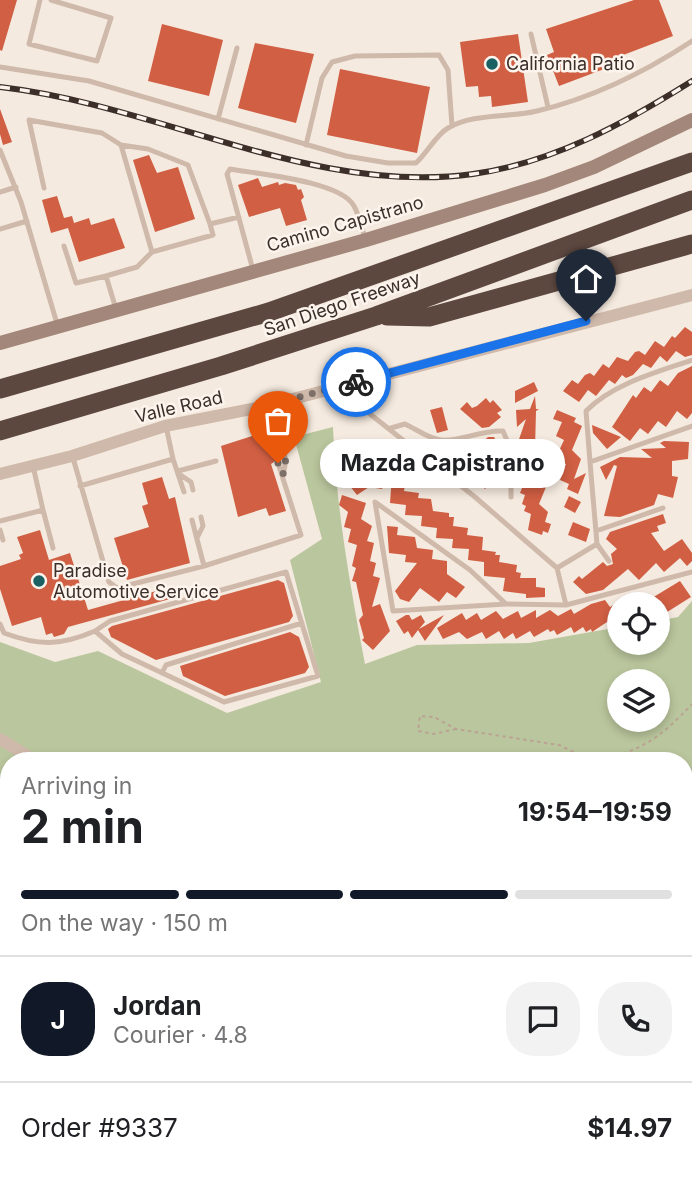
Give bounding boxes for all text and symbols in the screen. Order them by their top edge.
place label: California Patio [506,53,635,74]
marker: California Patio [484,56,500,72]
street label: Camino Capistrano [264,191,426,256]
pin [556,249,616,321]
icon: home [567,260,605,298]
street label: San Diego Freeway [261,267,423,340]
courier [321,347,391,417]
icon: bike [337,363,375,401]
street label: Valle Road [133,386,225,427]
pin [248,391,308,463]
icon: bag [259,402,297,440]
callout: Mazda Capistrano [320,438,565,488]
text: Mazda Capistrano [340,449,545,477]
place label: Paradise Automotive Service [53,560,219,602]
marker: Paradise Automotive Service [31,573,47,589]
map controls [607,592,670,732]
button: locate [607,592,670,655]
button: layers [607,669,670,732]
text: Arriving in [21,772,132,800]
text: 19:54–19:59 [518,796,672,827]
text: 2 min [21,798,144,854]
text: On the way · 150 m [21,909,228,937]
button: chat [506,982,580,1056]
button: phone [598,982,672,1056]
text: Jordan [113,990,202,1021]
text: J [50,1004,66,1035]
text: Courier · 4.8 [113,1021,248,1049]
text: Order #9337 [21,1112,178,1143]
text: $14.97 [587,1112,672,1143]

